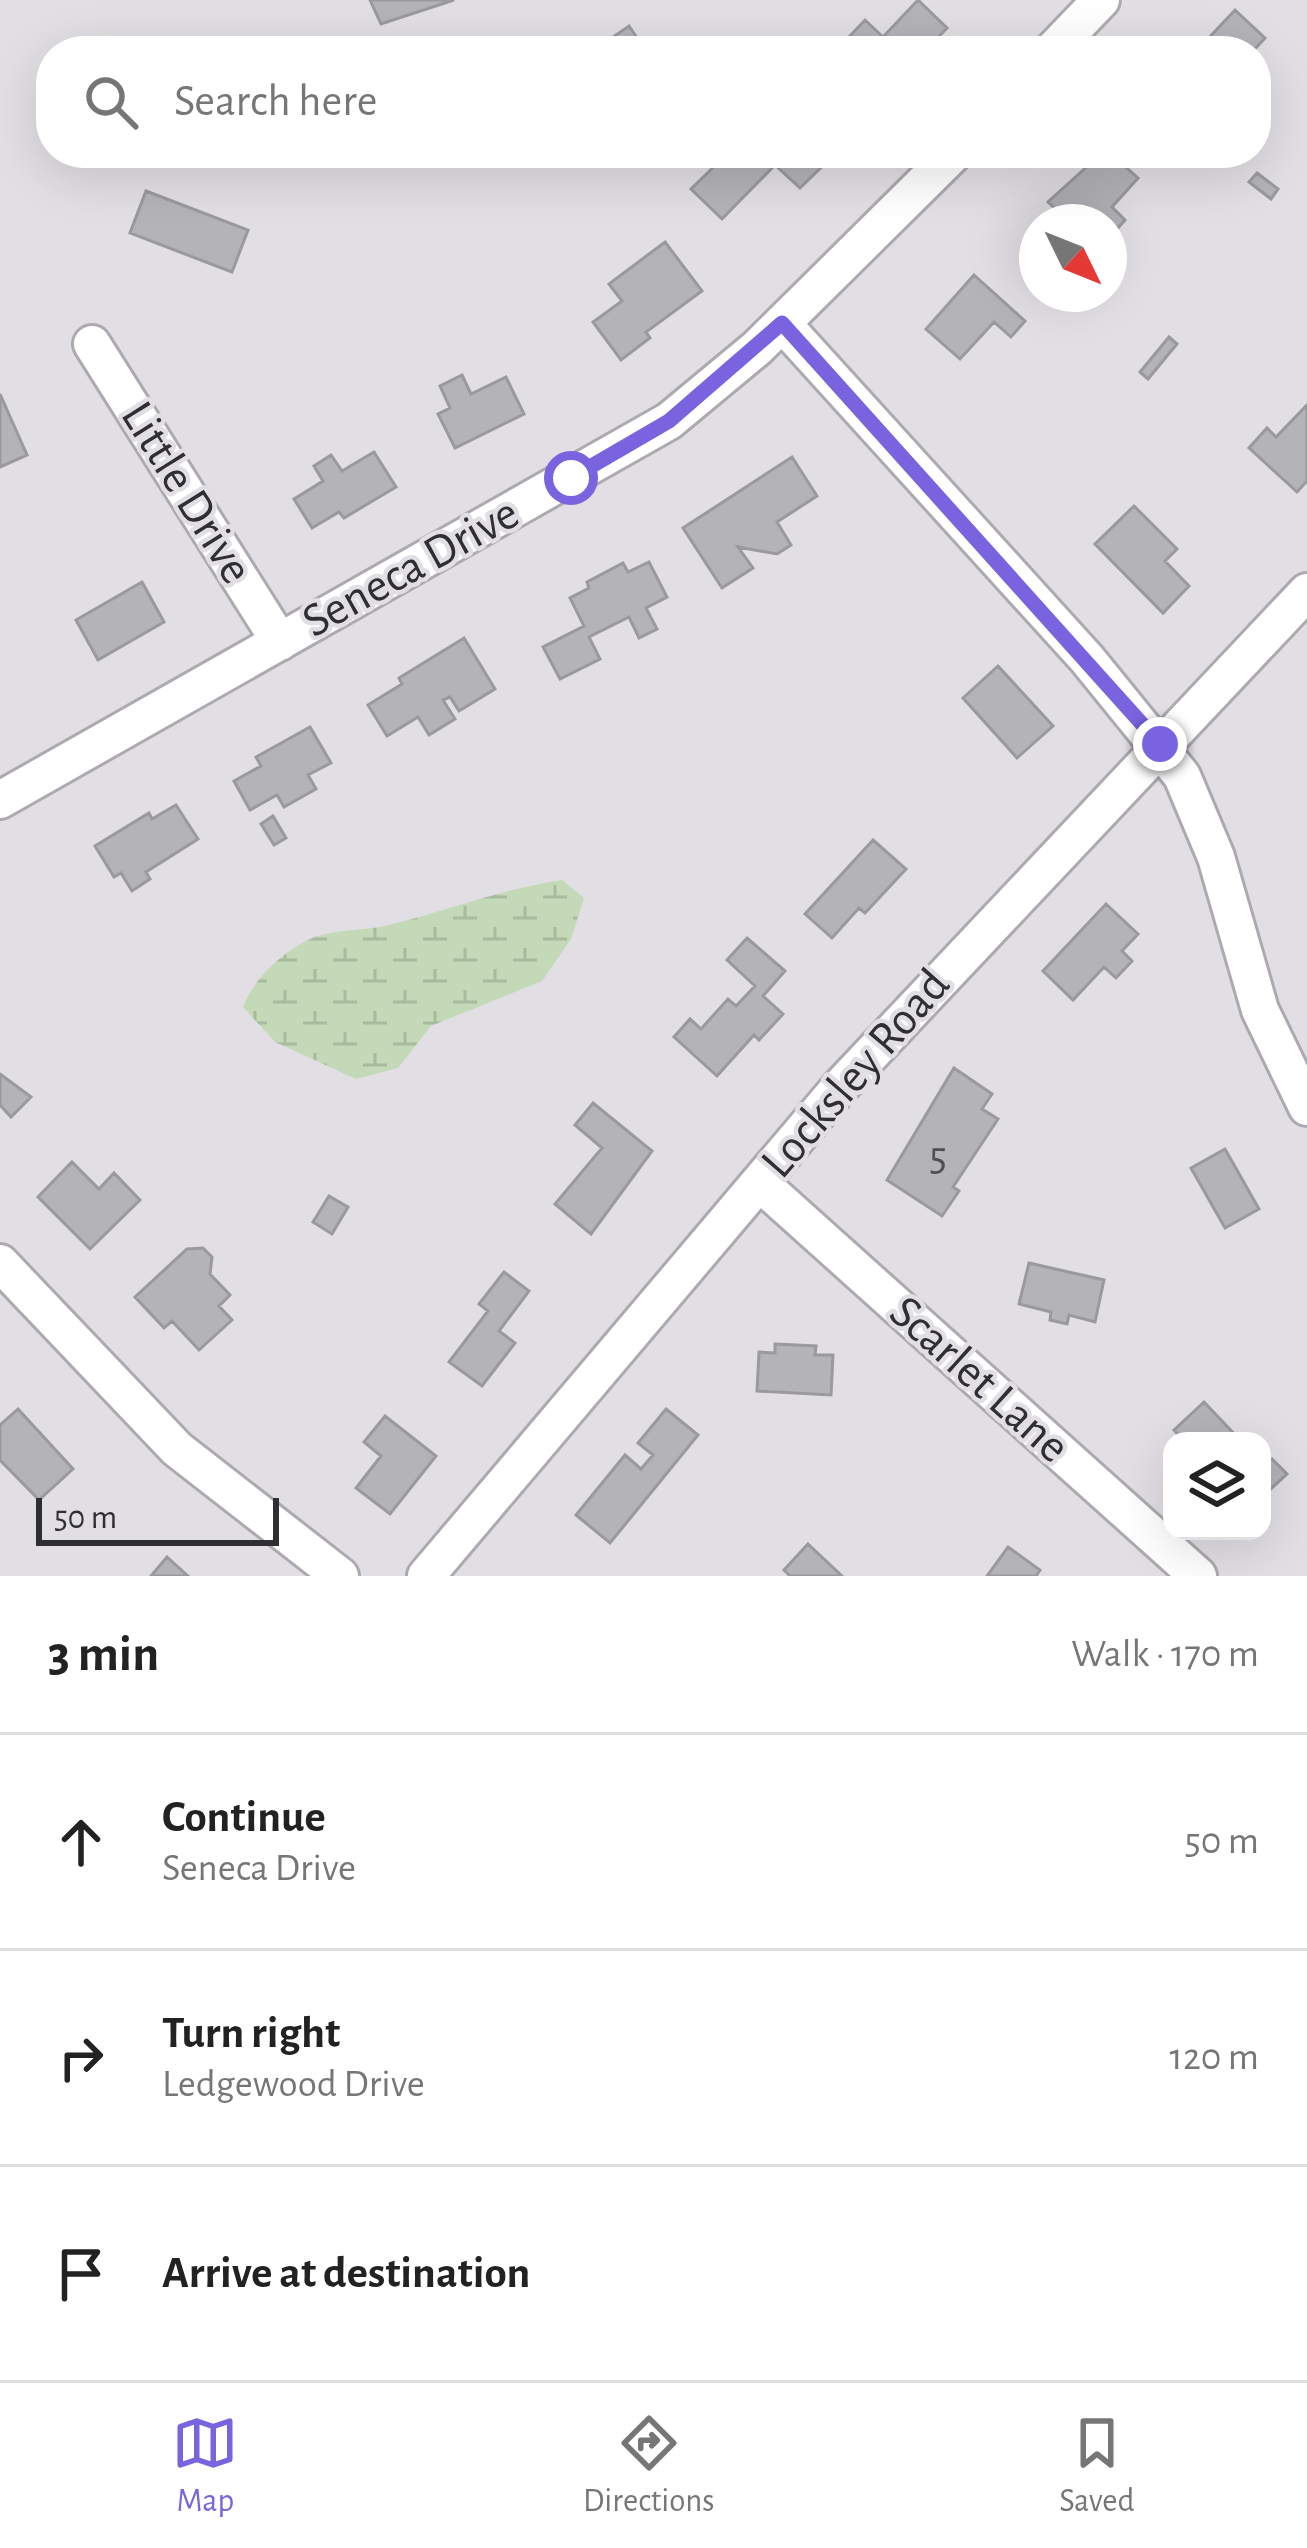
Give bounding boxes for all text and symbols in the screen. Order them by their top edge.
search box [36,36,1271,168]
icon: search [78,69,144,135]
text: Search here [174,79,377,124]
north arrow [1019,204,1127,312]
street label: Little Drive [112,394,260,592]
route start [544,451,598,505]
street label: Seneca Drive [295,489,527,647]
route end [1133,717,1187,771]
street label: Locksley Road [753,961,959,1187]
house number: 5 [929,1136,947,1178]
street label: Scarlet Lane [880,1288,1078,1472]
map controls [1163,1432,1271,1540]
button: layers [1163,1432,1271,1540]
scale bar [36,1492,279,1545]
text: 50 m [54,1502,117,1535]
text: 3 min [48,1629,159,1680]
text: Walk · 170 m [1071,1635,1259,1674]
text: Continue [162,1795,326,1840]
icon: ahead [48,1809,114,1875]
text: 50 m [1184,1822,1259,1861]
text: Seneca Drive [162,1849,356,1888]
text: Turn right [162,2011,340,2056]
icon: right [48,2025,114,2091]
text: 120 m [1170,2038,1259,2077]
text: Ledgewood Drive [162,2065,425,2104]
icon: arrive [48,2241,114,2307]
text: Arrive at destination [162,2251,530,2296]
tab: Map [172,2410,238,2522]
tab: Directions [583,2410,714,2522]
tab: Saved [1059,2410,1135,2522]

